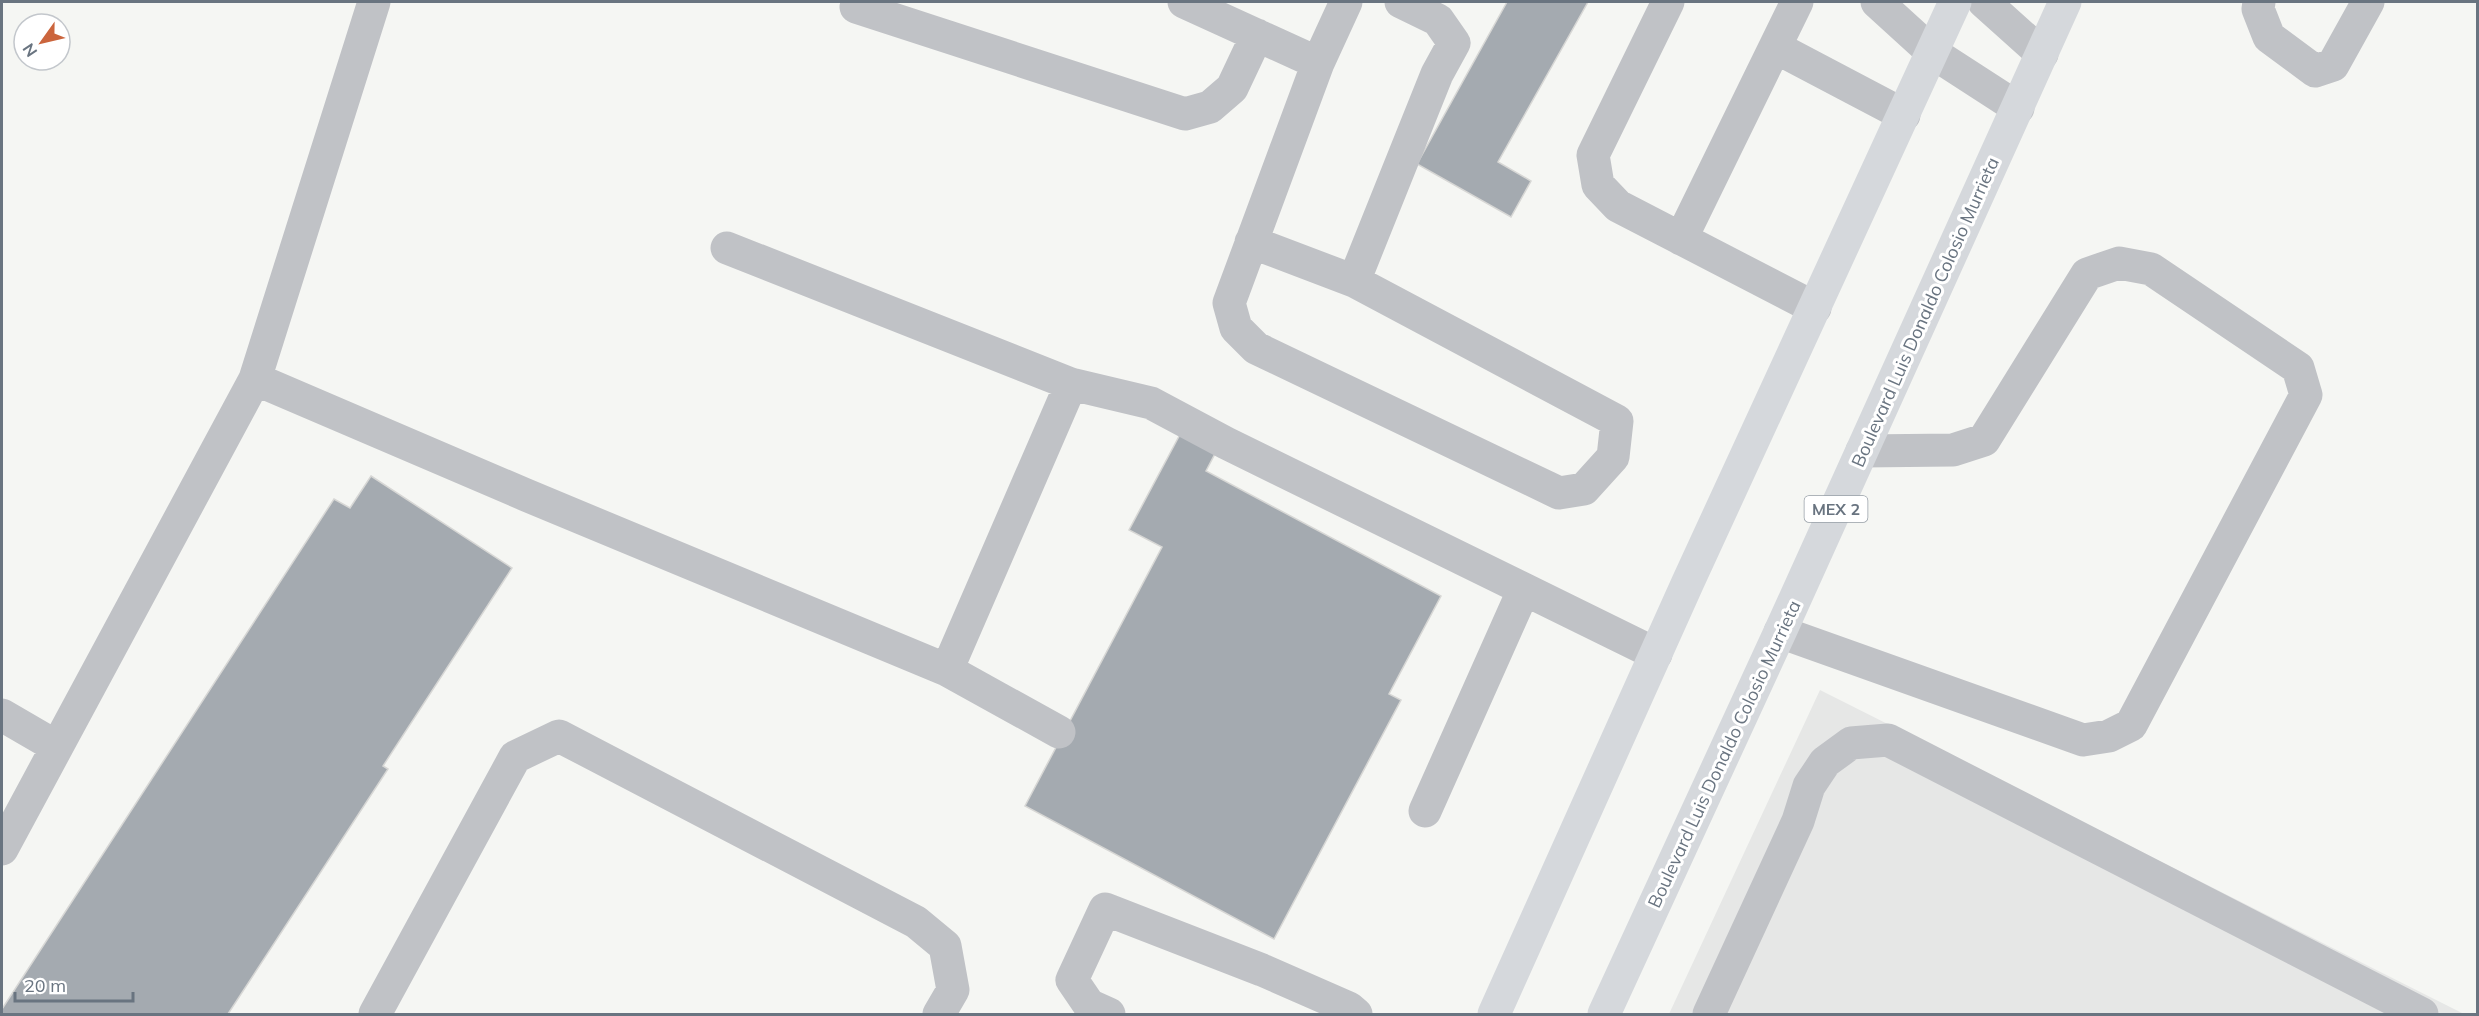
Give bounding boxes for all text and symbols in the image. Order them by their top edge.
north arrow [12,12,72,72]
text: N [18,40,41,61]
street label: Boulevard Luis Donaldo Colosio Murrieta [1846,153,2004,471]
road number: MEX 2 [1804,496,1868,522]
street label: Boulevard Luis Donaldo Colosio Murrieta [1642,597,1806,911]
scale bar [15,965,134,1003]
text: 20 m [24,974,66,997]

